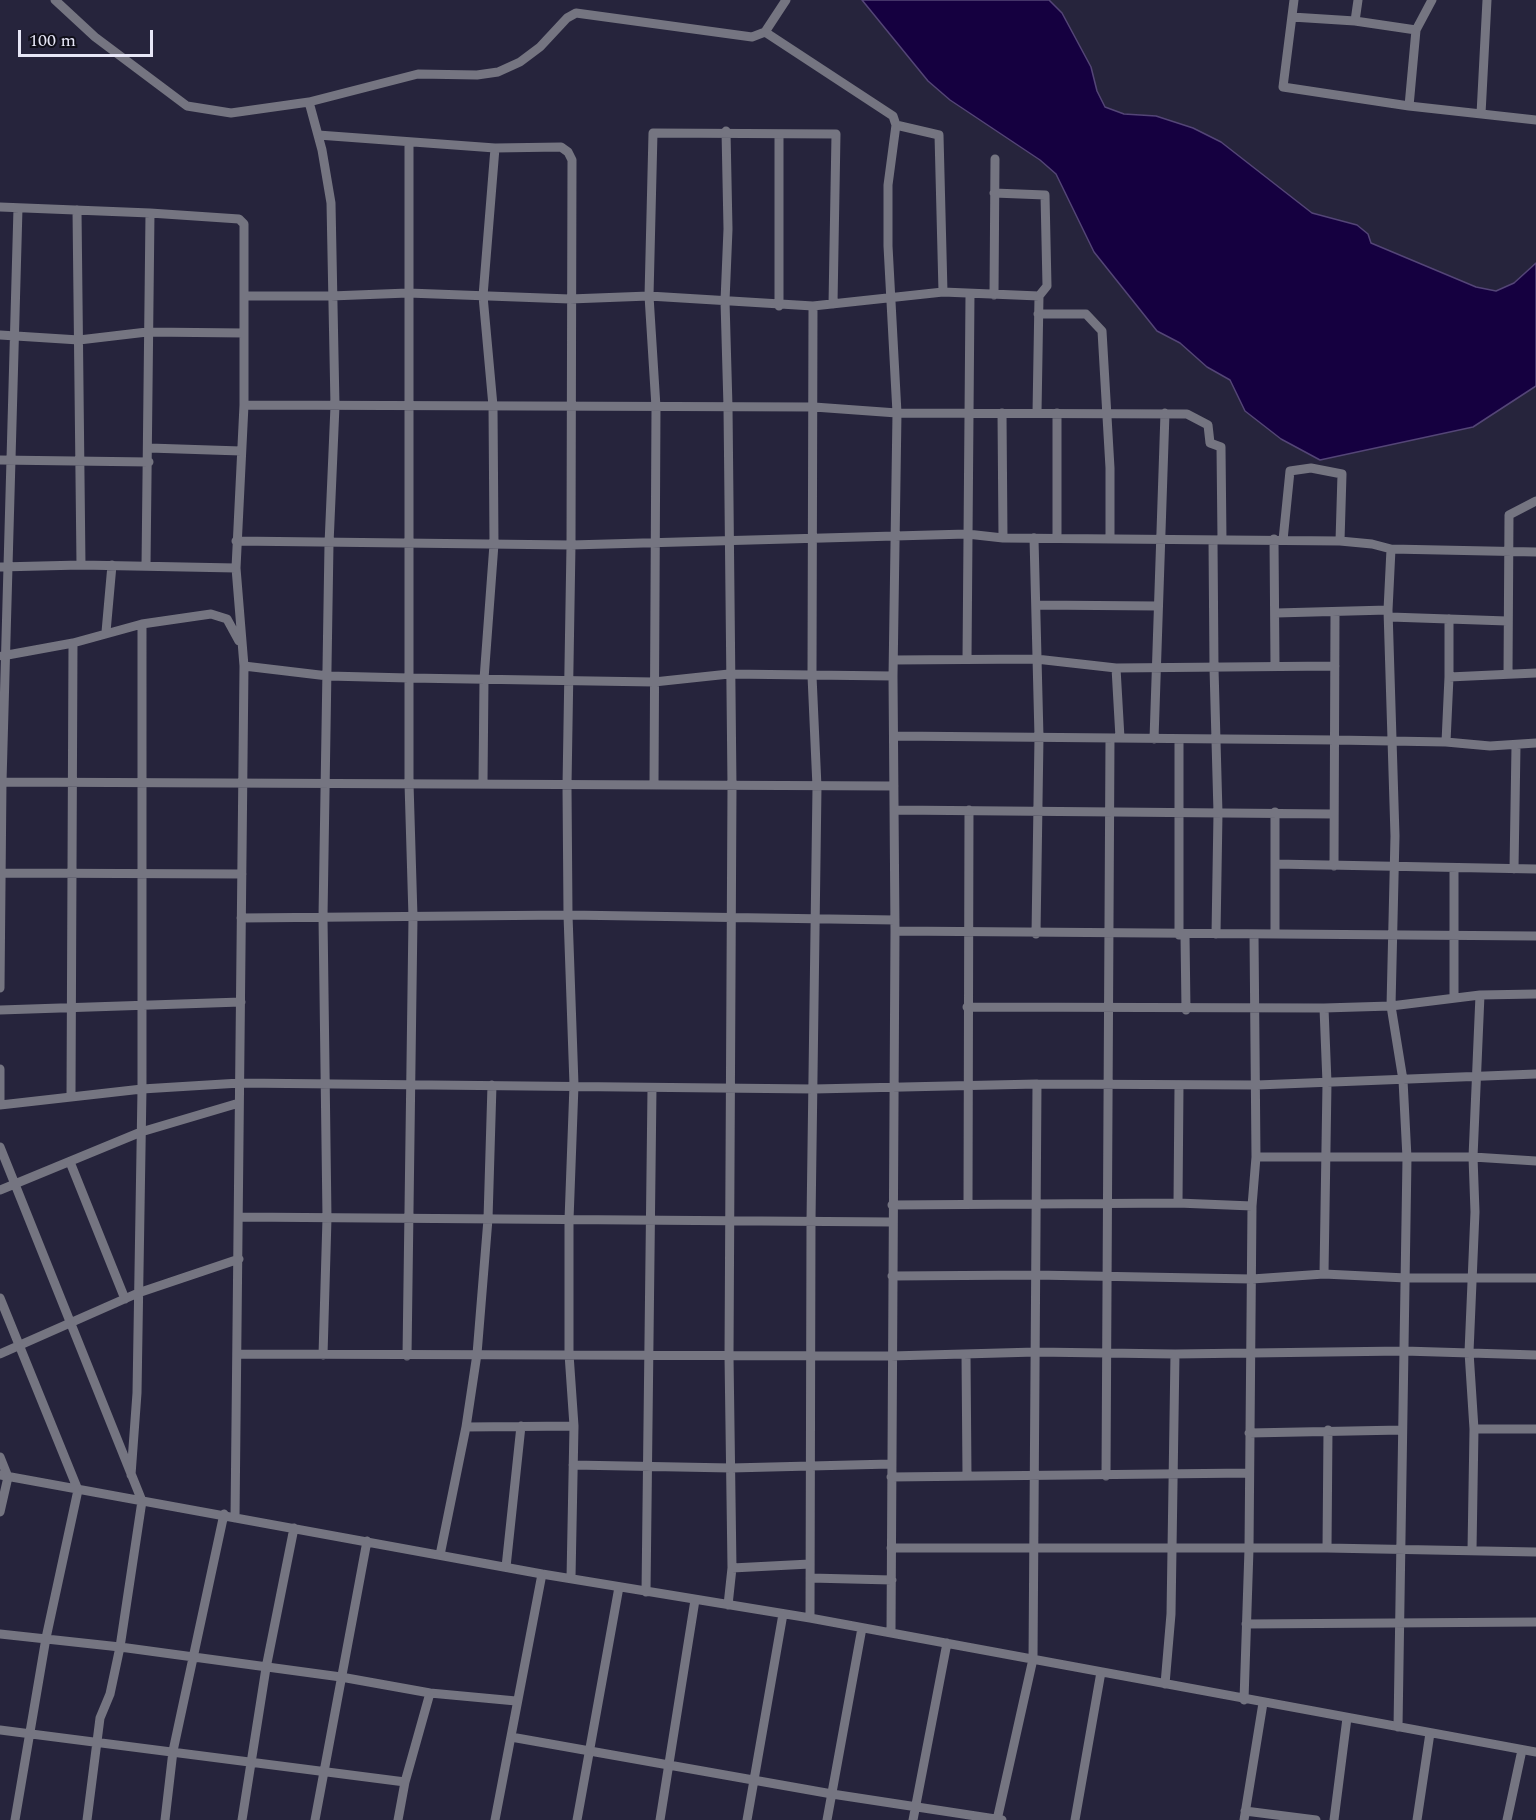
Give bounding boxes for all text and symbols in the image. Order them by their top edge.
scale bar [21,18,156,56]
text: 100 m [29,27,76,54]

